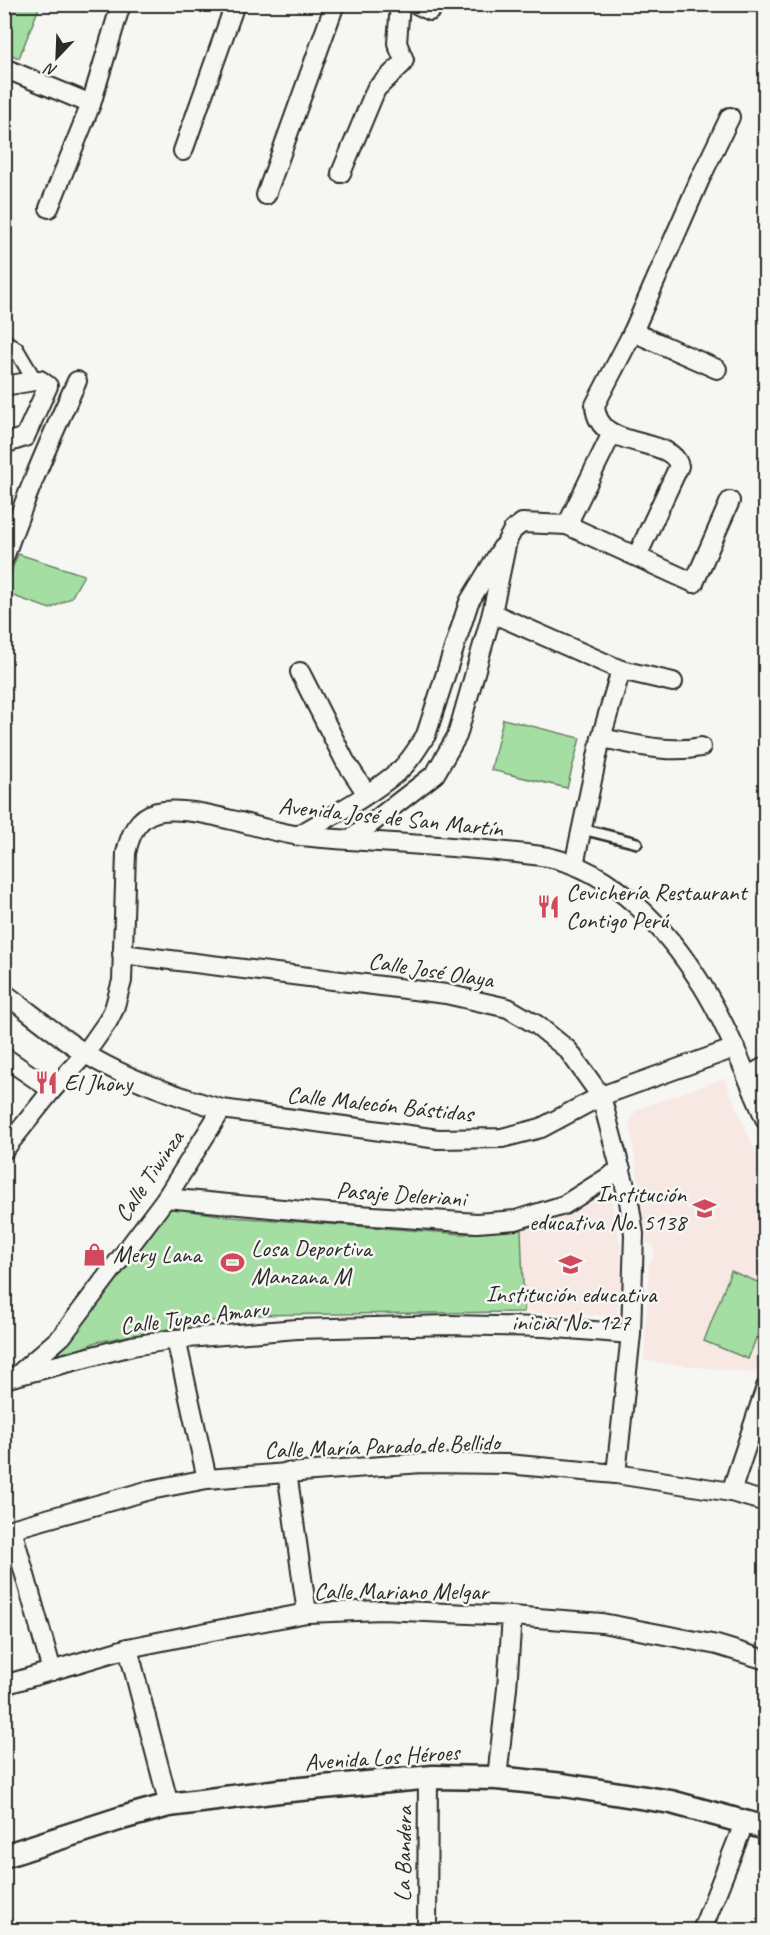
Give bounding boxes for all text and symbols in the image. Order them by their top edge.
north arrow [27,27,87,87]
text: N [40,58,60,81]
street label: Avenida José de San Martín [277,790,506,844]
place label: Cevichería Restaurant Contigo Perú [566,877,748,935]
restaurant icon: Cevichería Restaurant Contigo Perú [535,893,561,919]
street label: Calle José Olaya [366,945,497,995]
place label: El Jhony [64,1068,134,1098]
restaurant icon: El Jhony [33,1070,59,1096]
street label: Calle Malecón Bástidas [285,1079,477,1129]
street label: Calle Tiwinza [108,1123,191,1227]
street label: Pasaje Deleriani [335,1175,469,1214]
place label: Institución educativa No. 5138 [529,1179,688,1237]
school or university icon: Institución educativa No. 5138 [691,1195,717,1221]
place label: Losa Deportiva Manzana M [251,1233,374,1291]
place label: Mery Lana [113,1239,203,1269]
shop icon: Mery Lana [82,1241,108,1267]
sports icon: Losa Deportiva Manzana M [220,1249,246,1275]
school or university icon: Institución educativa inicial No. 127 [558,1251,584,1277]
place label: Institución educativa inicial No. 127 [486,1279,658,1337]
street label: Calle Tupac Amaru [118,1293,272,1341]
street label: Calle María Parado de Bellido [264,1427,503,1465]
street label: Calle Mariano Melgar [314,1576,491,1606]
street label: Avenida Los Héroes [304,1736,462,1777]
street label: La Bandera [387,1804,419,1902]

